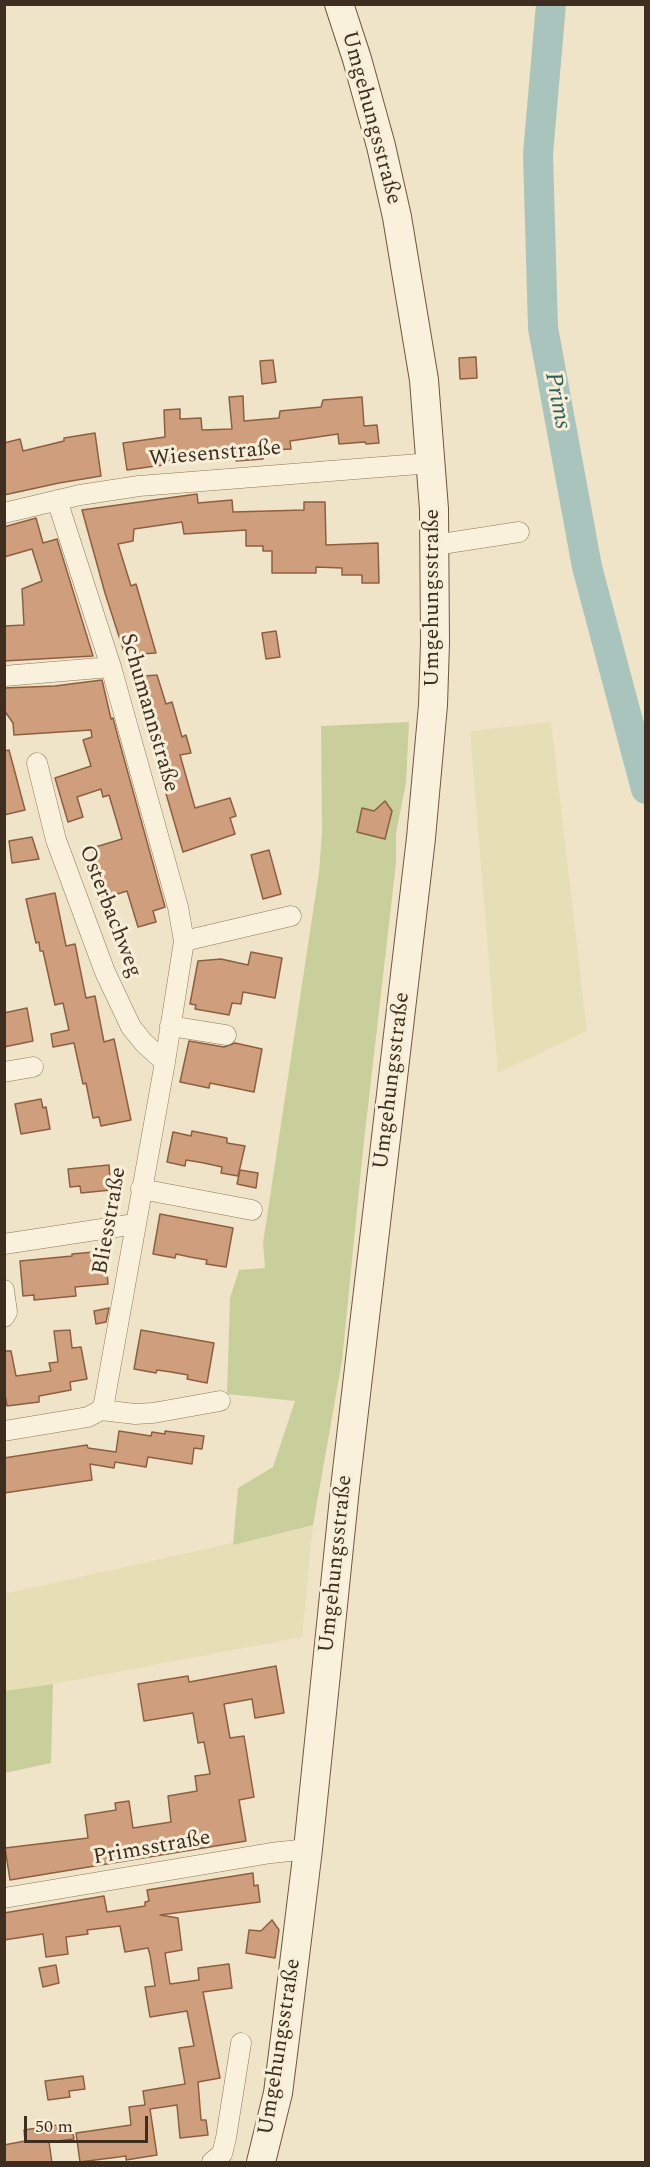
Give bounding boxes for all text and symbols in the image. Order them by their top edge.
street label: Umgehungsstraße [334,28,406,208]
water label: Prims [536,370,576,432]
street label: Wiesenstraße [148,436,282,474]
street label: Umgehungsstraße [421,509,447,687]
street label: Schumannstraße [113,631,183,795]
street label: Osterbachweg [72,842,146,982]
street label: Umgehungsstraße [369,991,417,1171]
street label: Bliesstraße [89,1165,133,1277]
street label: Umgehungsstraße [315,1474,359,1654]
street label: Primsstraße [91,1826,213,1872]
street label: Umgehungsstraße [254,1957,308,2137]
scale bar [27,2104,152,2142]
text: 50 m [35,2113,73,2140]

